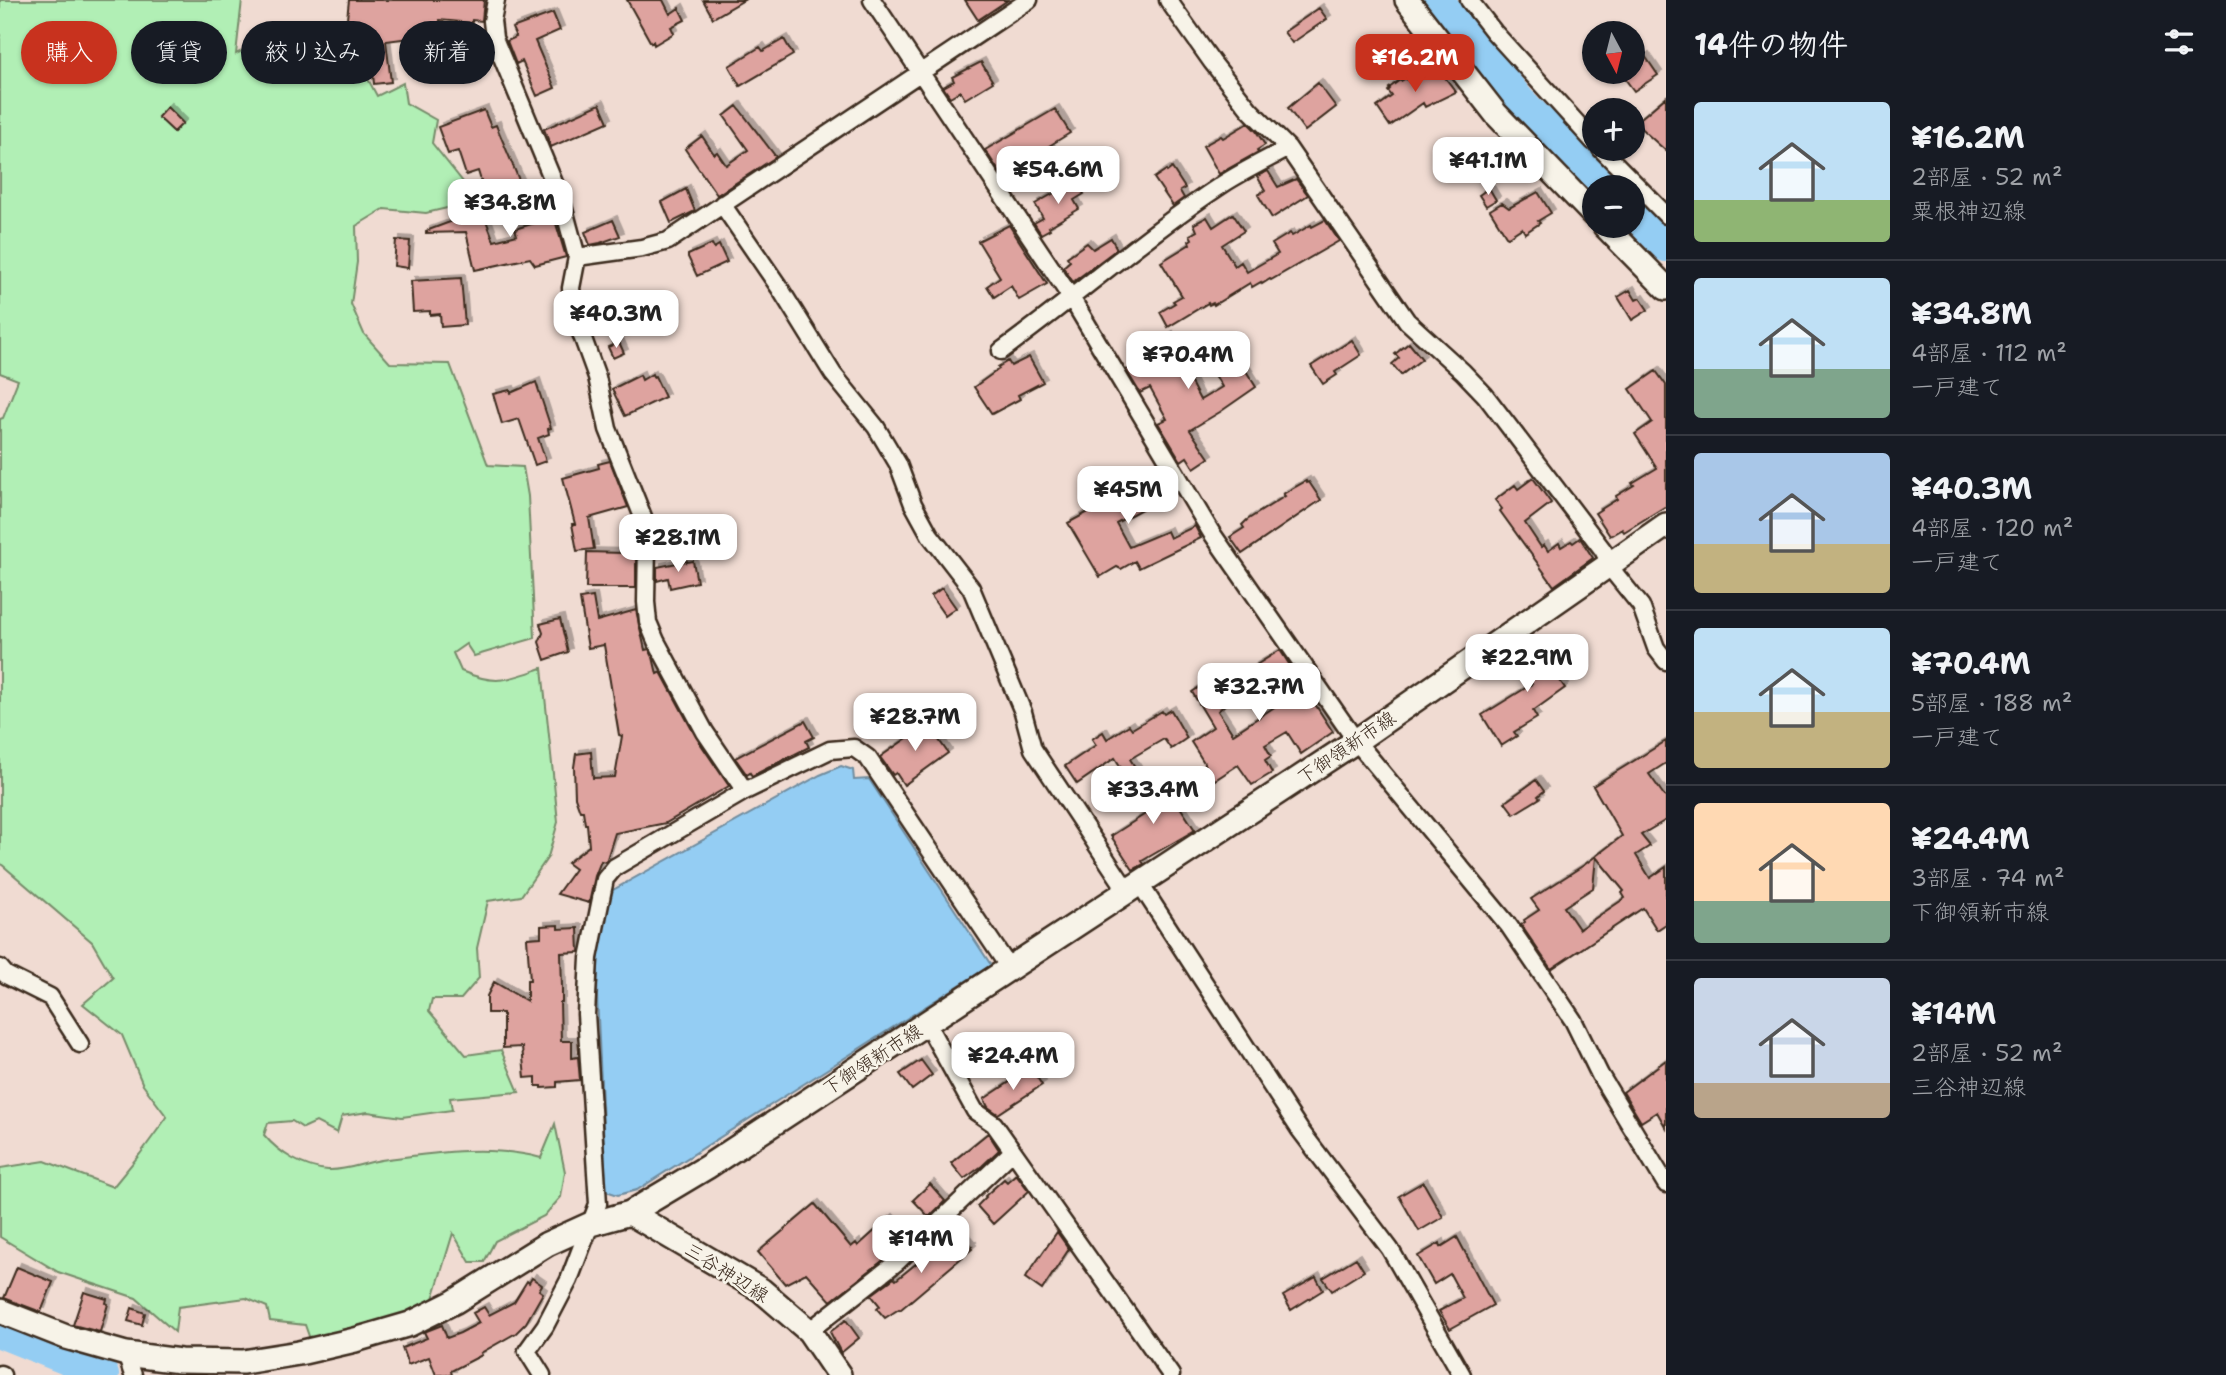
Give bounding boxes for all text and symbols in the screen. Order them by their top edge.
chip: 購入 [21,21,117,84]
chip: 賃貸 [131,21,227,84]
chip: 絞り込み [241,21,385,84]
chip: 新着 [399,21,495,84]
north arrow [1582,21,1645,84]
map controls [1582,21,1645,238]
icon: filters [2160,23,2198,61]
text: 14件の物件 [1694,24,1848,65]
pin: ¥16.2M [1358,34,1472,94]
text: ¥16.2M [1371,42,1459,72]
button: + [1582,98,1645,161]
text: ¥16.2M [1911,117,2025,158]
icon: home [1750,130,1834,214]
pin: ¥41.1M [1431,138,1545,197]
text: ¥41.1M [1449,145,1527,175]
pin: ¥54.6M [1001,146,1115,206]
text: ¥54.6M [1013,154,1103,184]
text: 2部屋 · 52 m² [1911,162,2063,192]
button: − [1582,175,1645,238]
pin: ¥34.8M [453,180,567,239]
text: ¥34.8M [464,187,556,217]
text: 粟根神辺線 [1911,196,2026,226]
pin: ¥40.3M [559,290,673,350]
text: ¥34.8M [1911,293,2032,334]
text: ¥40.3M [570,298,662,328]
icon: home [1750,306,1834,390]
pin: ¥70.4M [1131,332,1245,391]
text: 4部屋 · 112 m² [1911,338,2067,368]
text: ¥70.4M [1142,339,1234,369]
text: 一戸建て [1911,372,2003,402]
pin: ¥45M [1087,466,1169,526]
text: ¥40.3M [1911,468,2032,509]
text: ¥45M [1093,474,1163,504]
icon: home [1750,481,1834,565]
text: 4部屋 · 120 m² [1911,513,2073,543]
pin: ¥28.1M [621,514,735,574]
text: ¥28.1M [635,522,721,552]
text: 一戸建て [1911,547,2003,577]
pin: ¥22.9M [1470,634,1584,694]
text: ¥22.9M [1481,642,1573,672]
text: ¥70.4M [1911,643,2031,684]
icon: home [1750,656,1834,740]
pin: ¥32.7M [1202,664,1316,723]
text: ¥32.7M [1214,671,1304,701]
text: 5部屋 · 188 m² [1911,688,2072,718]
pin: ¥28.7M [858,694,972,753]
text: ¥28.7M [869,701,961,731]
street label: 下御領新市線 [1292,705,1401,790]
text: 一戸建て [1911,722,2003,752]
pin: ¥33.4M [1096,766,1210,826]
text: ¥33.4M [1107,774,1199,804]
text: ¥24.4M [1911,818,2030,859]
icon: home [1750,831,1834,915]
text: 3部屋 · 74 m² [1911,863,2065,893]
text: 下御領新市線 [1911,897,2049,927]
text: ¥14M [1911,993,1996,1034]
icon: home [1750,1006,1834,1090]
street label: 下御領新市線 [818,1018,927,1101]
pin: ¥24.4M [956,1032,1070,1092]
text: 2部屋 · 52 m² [1911,1038,2063,1068]
text: ¥24.4M [967,1040,1059,1070]
text: 三谷神辺線 [1911,1072,2026,1102]
pin: ¥14M [880,1216,962,1275]
text: ¥14M [888,1223,954,1253]
street label: 三谷神辺線 [680,1237,774,1308]

